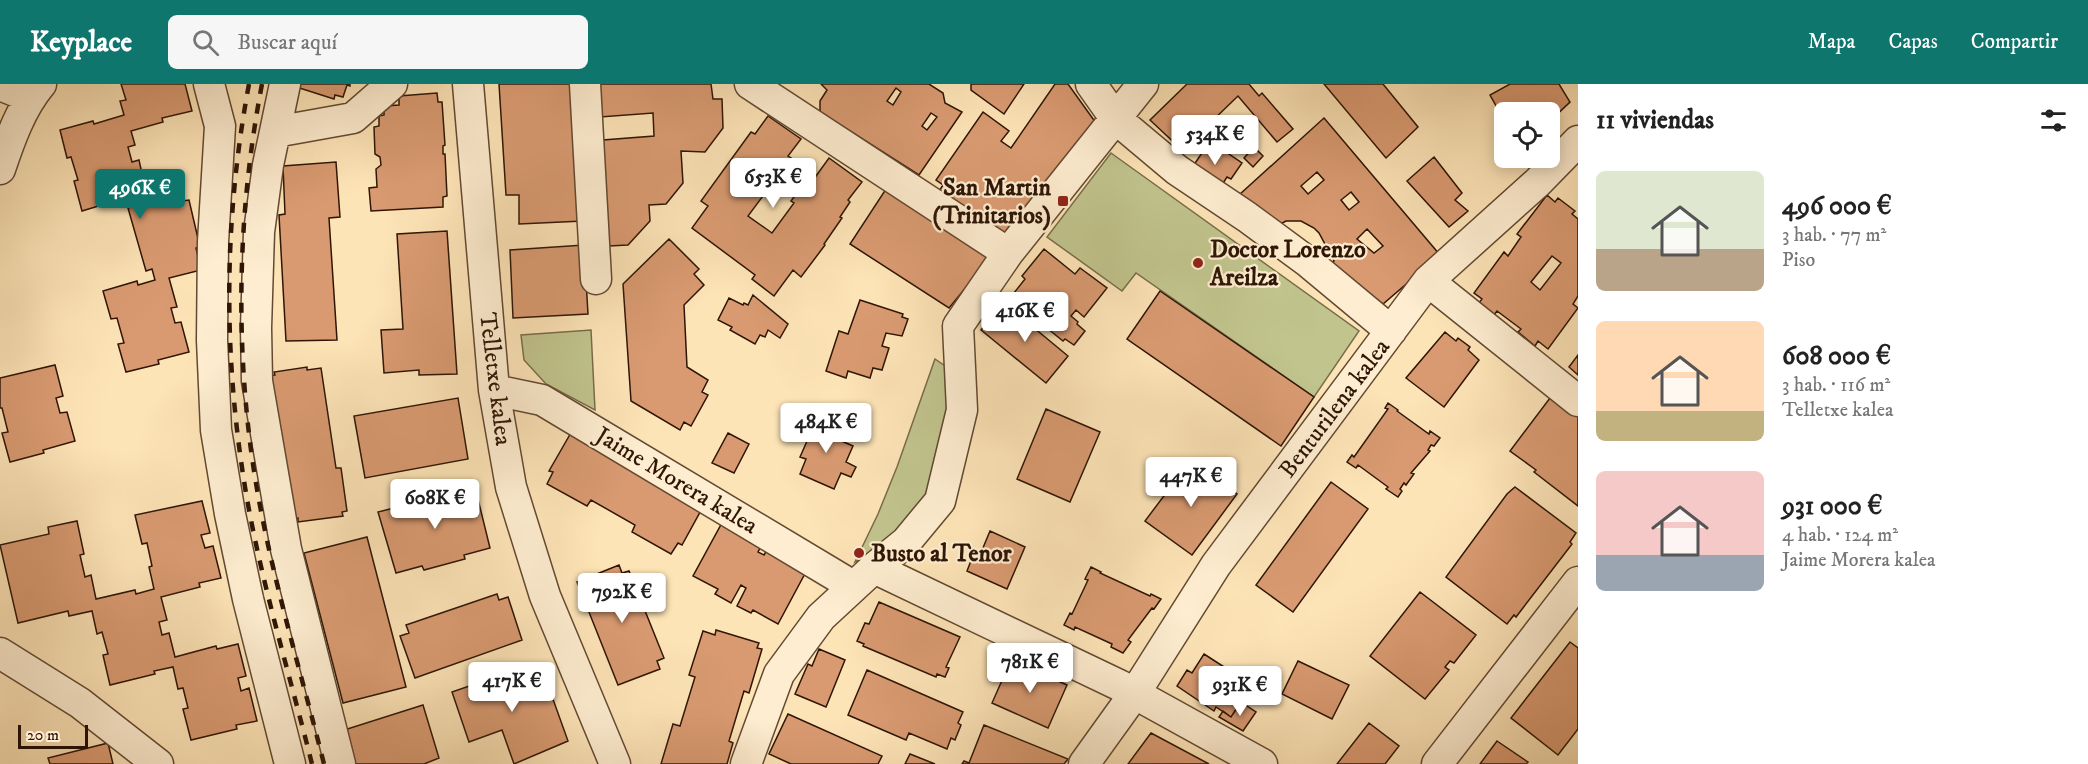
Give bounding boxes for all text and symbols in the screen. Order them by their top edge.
search box [168,15,588,69]
text: Keyplace [30,25,132,60]
icon: search [189,26,222,59]
text: Buscar aquí [237,29,337,56]
text: Mapa [1808,29,1855,55]
text: Capas [1888,29,1938,55]
text: Compartir [1971,29,2058,55]
map controls [1494,102,1560,168]
button: locate [1494,102,1560,168]
text: 11 viviendas [1596,104,1714,137]
icon: filters [2037,104,2070,137]
pin: 534K € [1166,115,1264,166]
text: 534K € [1186,122,1244,147]
pin: 653K € [724,158,822,209]
text: 653K € [744,165,802,190]
pin: 496K € [91,169,189,220]
place label: San Martin (Trinitarios) [933,173,1051,231]
text: 496K € [109,176,171,201]
text: 496 000 € [1782,190,1892,223]
marker: San Martin (Trinitarios) [1056,194,1070,208]
icon: home [1644,195,1716,267]
text: 3 hab. · 77 m² [1782,223,1886,248]
place label: Doctor Lorenzo Areilza [1209,235,1366,293]
text: Piso [1782,248,1815,273]
marker: Doctor Lorenzo Areilza [1191,256,1205,270]
pin: 416K € [976,292,1074,343]
text: 416K € [995,299,1055,324]
street label: Telletxe kalea [472,311,518,448]
street label: Benturilena kalea [1273,333,1397,484]
text: 608 000 € [1782,340,1891,373]
icon: home [1644,345,1716,417]
text: 3 hab. · 116 m² [1782,373,1890,398]
text: Telletxe kalea [1782,398,1893,423]
pin: 484K € [777,403,875,454]
text: 484K € [794,410,858,435]
street label: Jaime Morera kalea [588,420,764,542]
pin: 447K € [1142,457,1240,508]
text: 447K € [1160,464,1222,489]
pin: 608K € [386,479,484,530]
text: 608K € [404,486,466,511]
text: 931 000 € [1782,490,1883,523]
icon: home [1644,495,1716,567]
text: 4 hab. · 124 m² [1782,523,1898,548]
place label: Busto al Tenor [871,539,1013,569]
marker: Busto al Tenor [852,546,866,560]
text: Jaime Morera kalea [1782,548,1935,573]
pin: 792K € [573,573,671,624]
text: 792K € [592,580,652,605]
pin: 781K € [981,643,1079,694]
text: 781K € [1001,650,1059,675]
pin: 417K € [463,662,561,713]
pin: 931K € [1191,666,1289,717]
text: 417K € [482,669,542,694]
text: 931K € [1213,673,1267,698]
scale bar [18,722,88,750]
text: 20 m [27,725,59,745]

